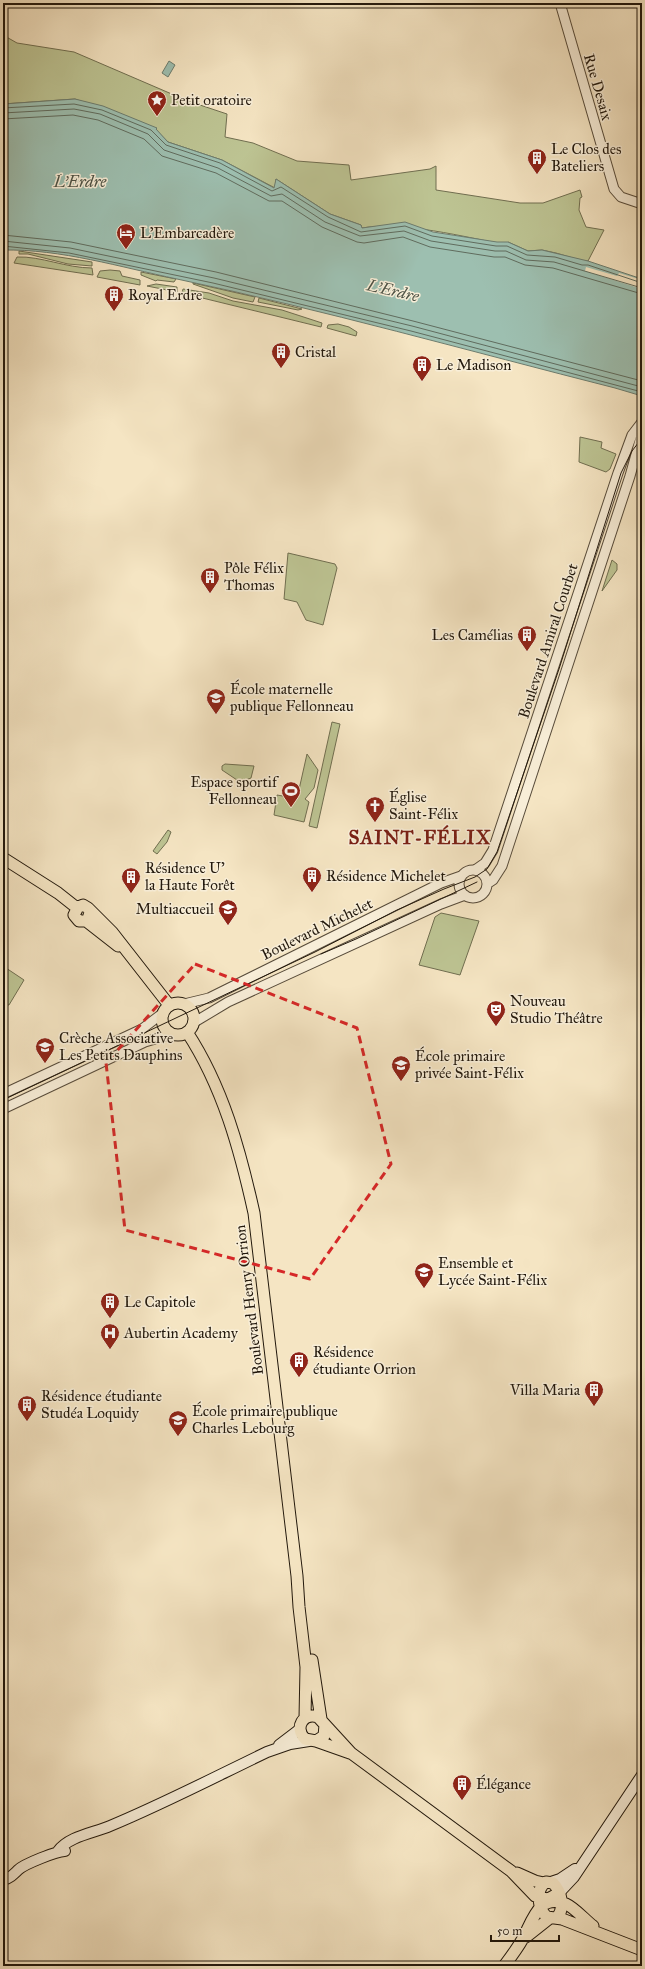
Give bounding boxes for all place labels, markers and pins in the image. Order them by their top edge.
place icon: Petit oratoire [146,89,168,117]
place label: Petit oratoire [171,91,252,109]
place label: Le Clos des Bateliers [551,140,621,175]
building icon: Le Clos des Bateliers [526,147,548,175]
hotel icon: L'Embarcadère [115,222,137,250]
place label: L'Embarcadère [140,224,234,242]
building icon: Royal Erdre [103,284,125,312]
place label: Royal Erdre [128,286,202,304]
building icon: Cristal [270,341,292,369]
place label: Cristal [295,343,337,361]
building icon: Le Madison [411,354,433,382]
place label: Le Madison [436,356,511,374]
place label: Pôle Félix Thomas [224,559,284,594]
building icon: Pôle Félix Thomas [199,566,221,594]
building icon: Les Camélias [516,624,538,652]
place label: Les Camélias [432,626,513,644]
place label: École maternelle publique Fellonneau [229,679,354,716]
school or university icon: École maternelle publique Fellonneau [205,687,227,715]
place label: Espace sportif Fellonneau [190,773,280,808]
sports icon: Espace sportif Fellonneau [280,780,302,808]
place label: Église Saint-Félix [389,787,458,823]
church icon: Église Saint-Félix [364,795,386,823]
place label: Résidence U' la Haute Forêt [145,859,236,894]
building icon: Résidence Michelet [301,865,323,893]
building icon: Résidence U' la Haute Forêt [120,866,142,894]
place label: Résidence Michelet [326,867,447,885]
school or university icon: Multiaccueil [217,898,239,926]
place label: Multiaccueil [136,900,215,918]
place label: Nouveau Studio Théâtre [510,992,603,1027]
theatre icon: Nouveau Studio Théâtre [485,999,507,1027]
place label: Crèche Associative Les Petits Dauphins [59,1029,182,1064]
school or university icon: Crèche Associative Les Petits Dauphins [34,1036,56,1064]
place label: École primaire privée Saint-Félix [414,1046,524,1082]
school or university icon: École primaire privée Saint-Félix [390,1054,412,1082]
place label: Ensemble et Lycée Saint-Félix [438,1254,547,1289]
school or university icon: Ensemble et Lycée Saint-Félix [413,1261,435,1289]
building icon: Le Capitole [99,1291,121,1319]
place label: Le Capitole [124,1293,196,1311]
hospital icon: Aubertin Academy [99,1322,121,1350]
place label: Aubertin Academy [123,1324,239,1342]
place label: Résidence étudiante Orrion [313,1343,416,1378]
building icon: Résidence étudiante Orrion [288,1350,310,1378]
building icon: Villa Maria [583,1379,605,1407]
place label: Villa Maria [509,1381,581,1399]
place label: Résidence étudiante Studéa Loquidy [41,1387,162,1423]
building icon: Résidence étudiante Studéa Loquidy [16,1394,38,1422]
place label: École primaire publique Charles Lebourg [192,1401,338,1437]
school or university icon: École primaire publique Charles Lebourg [167,1409,189,1437]
building icon: Élégance [451,1773,473,1801]
place label: Élégance [476,1774,531,1793]

